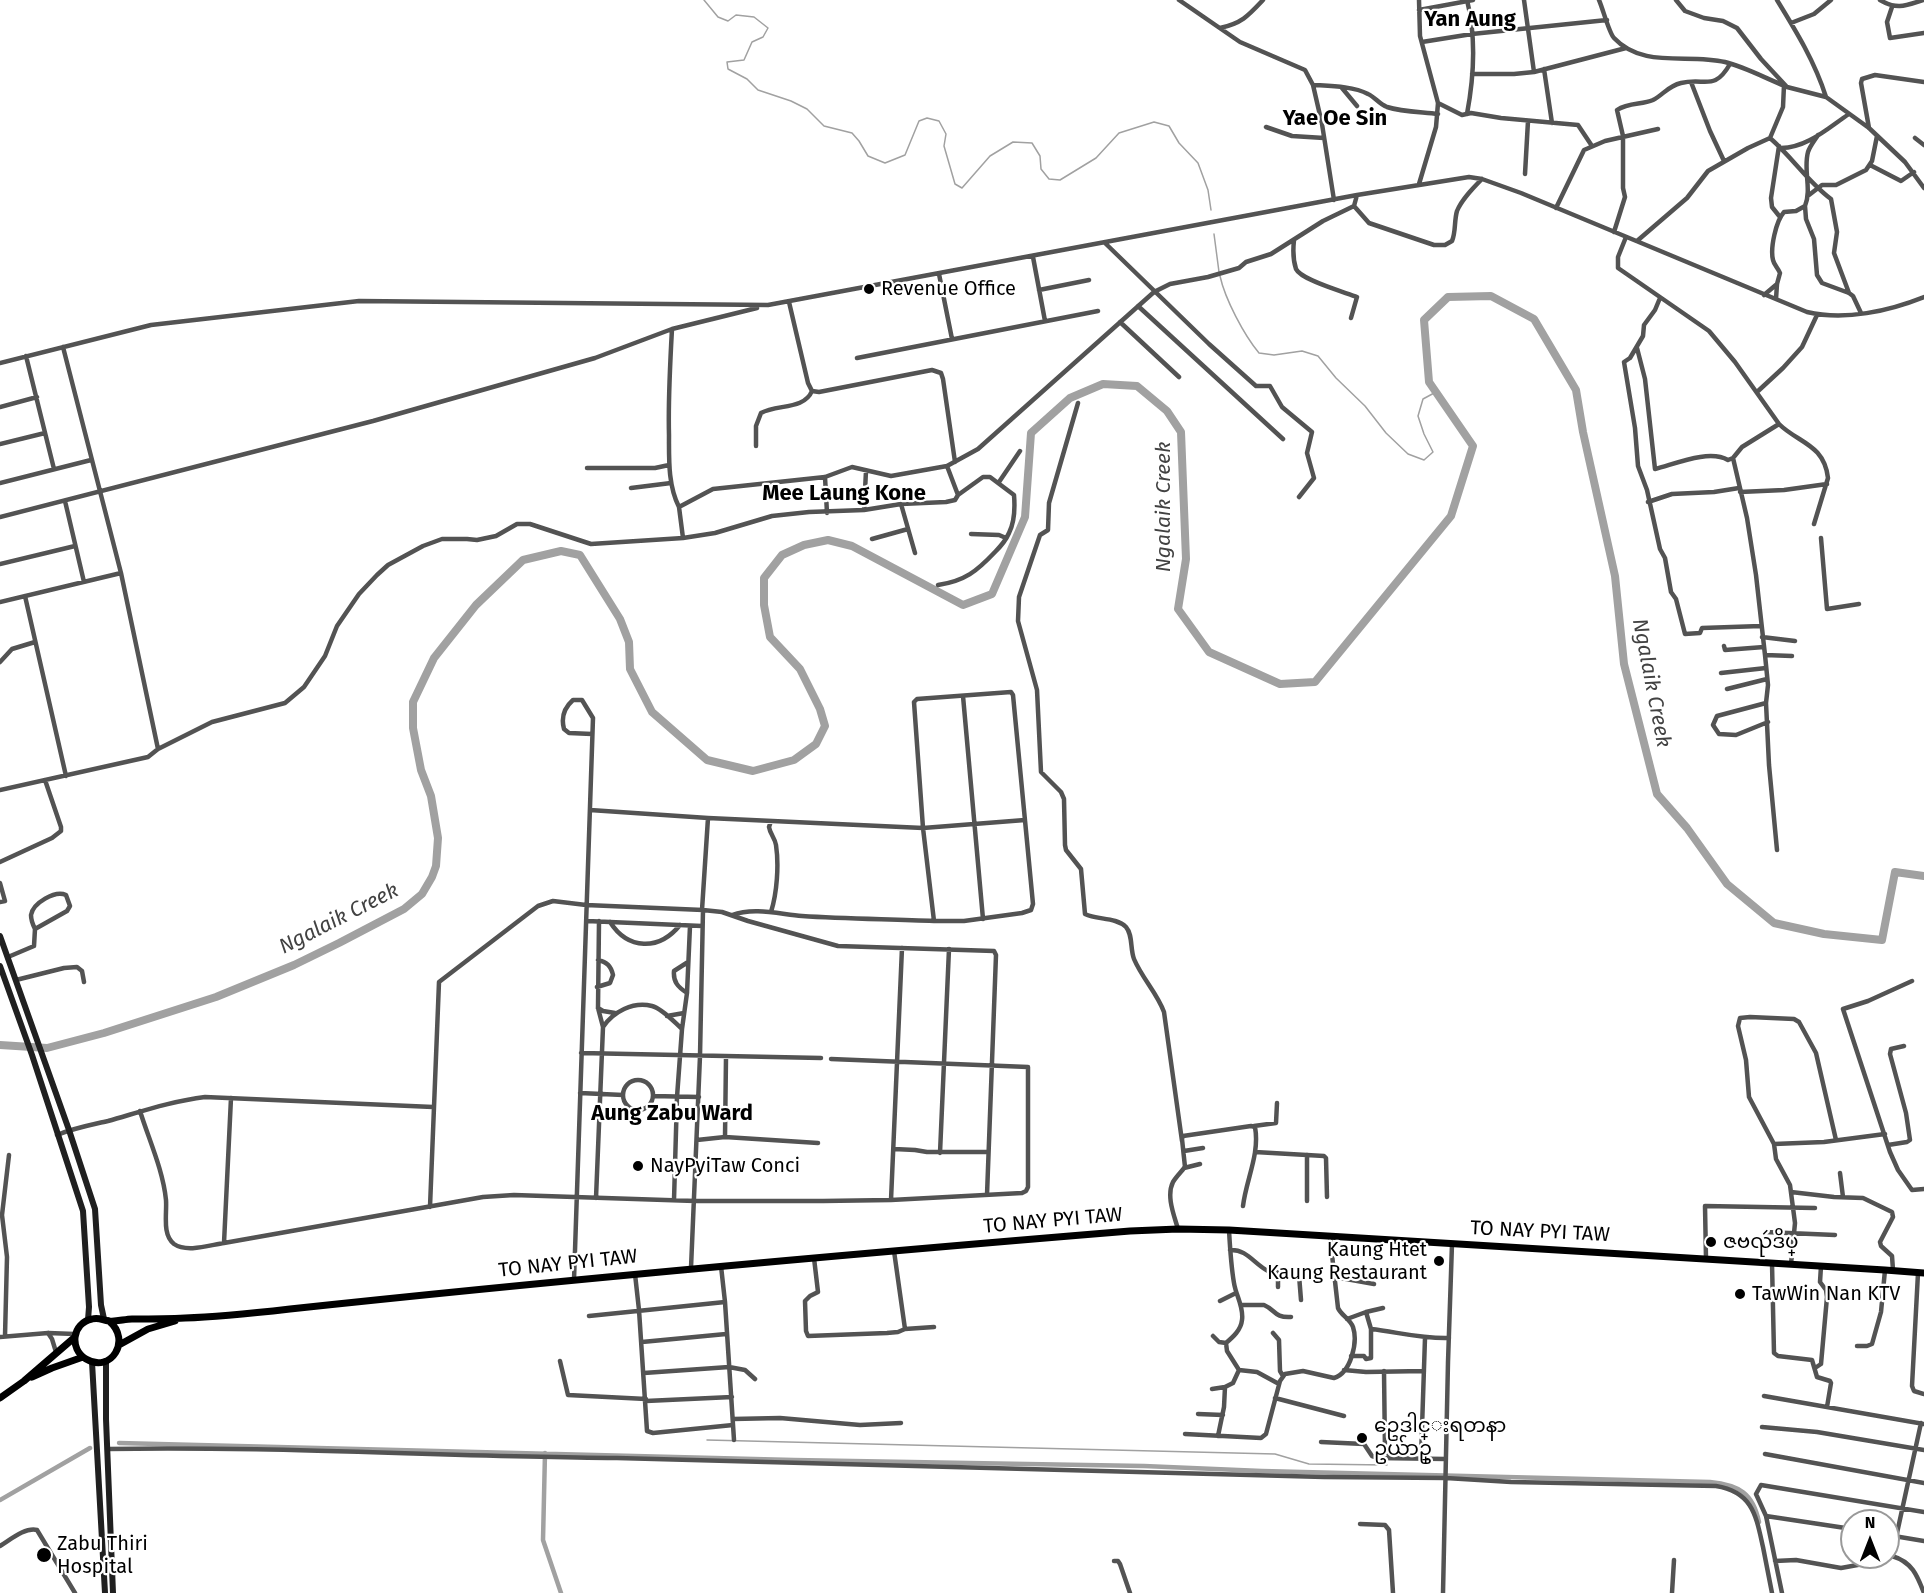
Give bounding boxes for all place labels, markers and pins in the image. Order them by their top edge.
place label: Revenue Office [881,277,1016,301]
marker: Revenue Office [862,282,876,296]
place label: NayPyiTaw Conci [650,1154,800,1178]
marker: NayPyiTaw Conci [631,1159,645,1173]
place label: ဇဗၺဴဒိပ္ [1723,1230,1799,1254]
marker: ဇဗၺဴဒိပ္ [1704,1235,1718,1249]
place label: Kaung Htet Kaung Restaurant [1267,1238,1427,1285]
marker: Kaung Htet Kaung Restaurant [1432,1254,1446,1268]
place label: TawWin Nan KTV [1752,1282,1900,1306]
marker: TawWin Nan KTV [1733,1287,1747,1301]
place label: ဥေဒါင္းရတနာ ဥယ်ာဥ္ [1374,1414,1506,1461]
marker: ဥေဒါင္းရတနာ ဥယ်ာဥ္ [1355,1431,1369,1445]
place label: Zabu Thiri Hospital [57,1532,148,1579]
marker: Zabu Thiri Hospital [35,1546,53,1564]

